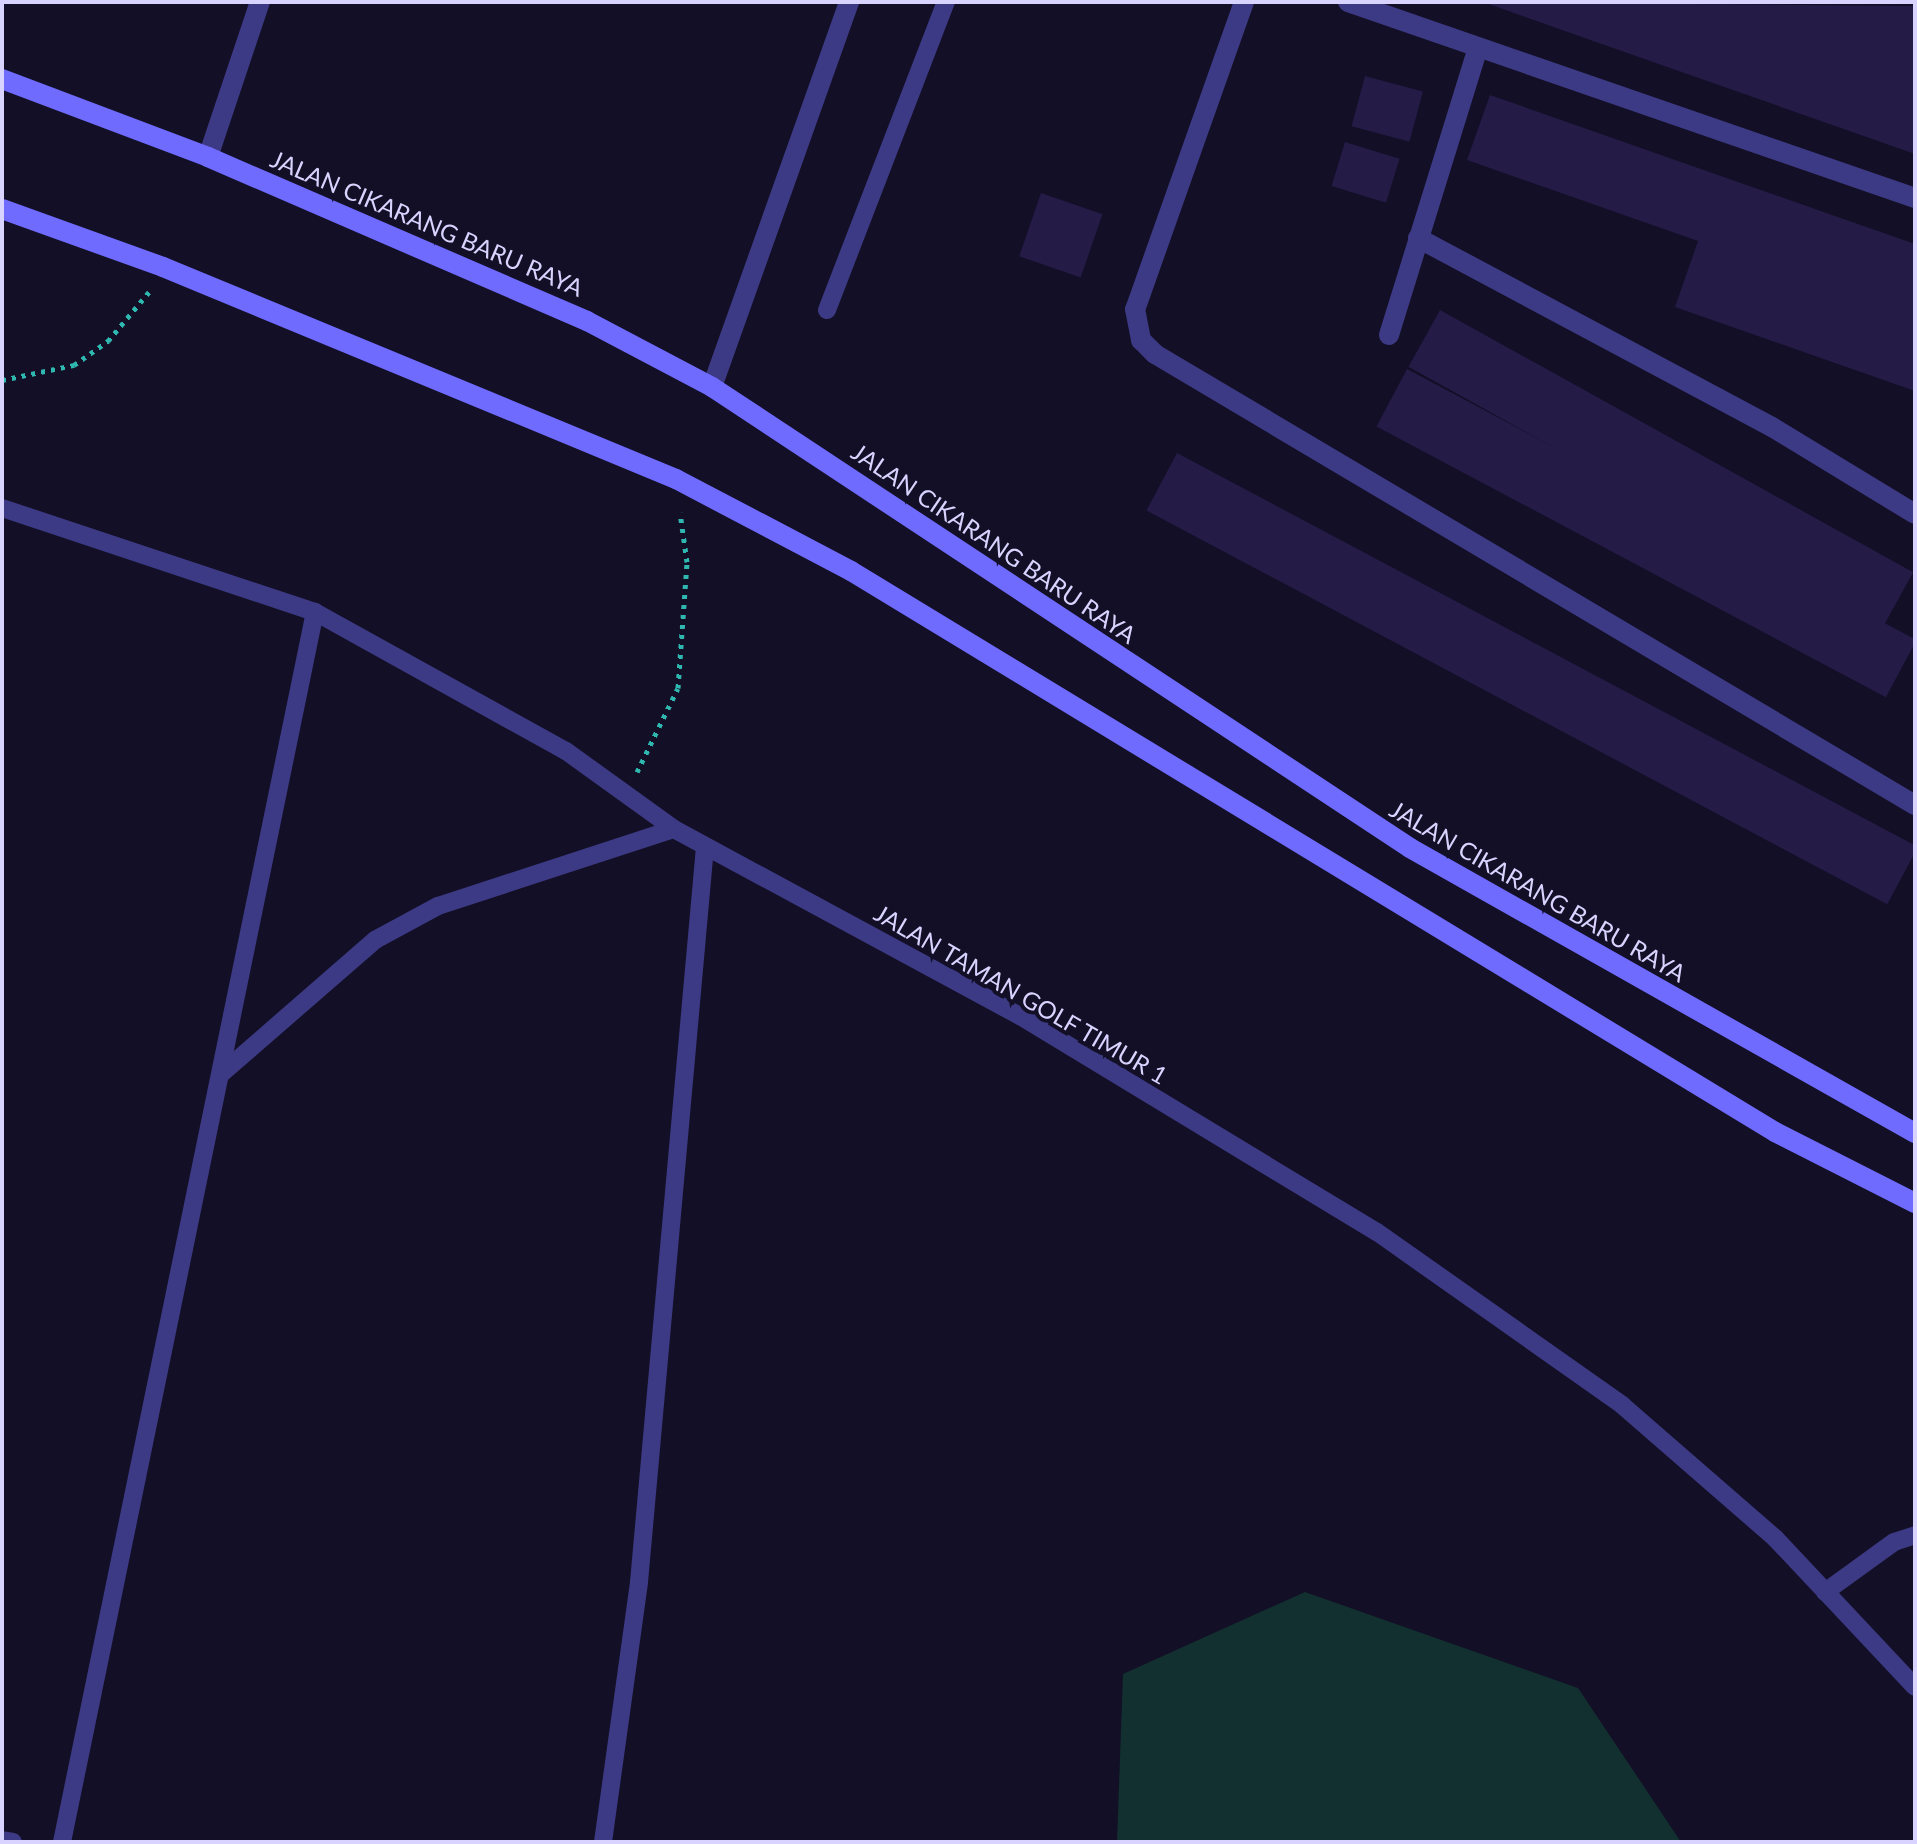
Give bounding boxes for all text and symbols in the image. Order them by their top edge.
street label: JALAN CIKARANG BARU RAYA [266,144,588,302]
street label: JALAN CIKARANG BARU RAYA [846,437,1142,649]
street label: JALAN CIKARANG BARU RAYA [1385,794,1691,988]
street label: JALAN TAMAN GOLF TIMUR 1 [868,898,1174,1090]

